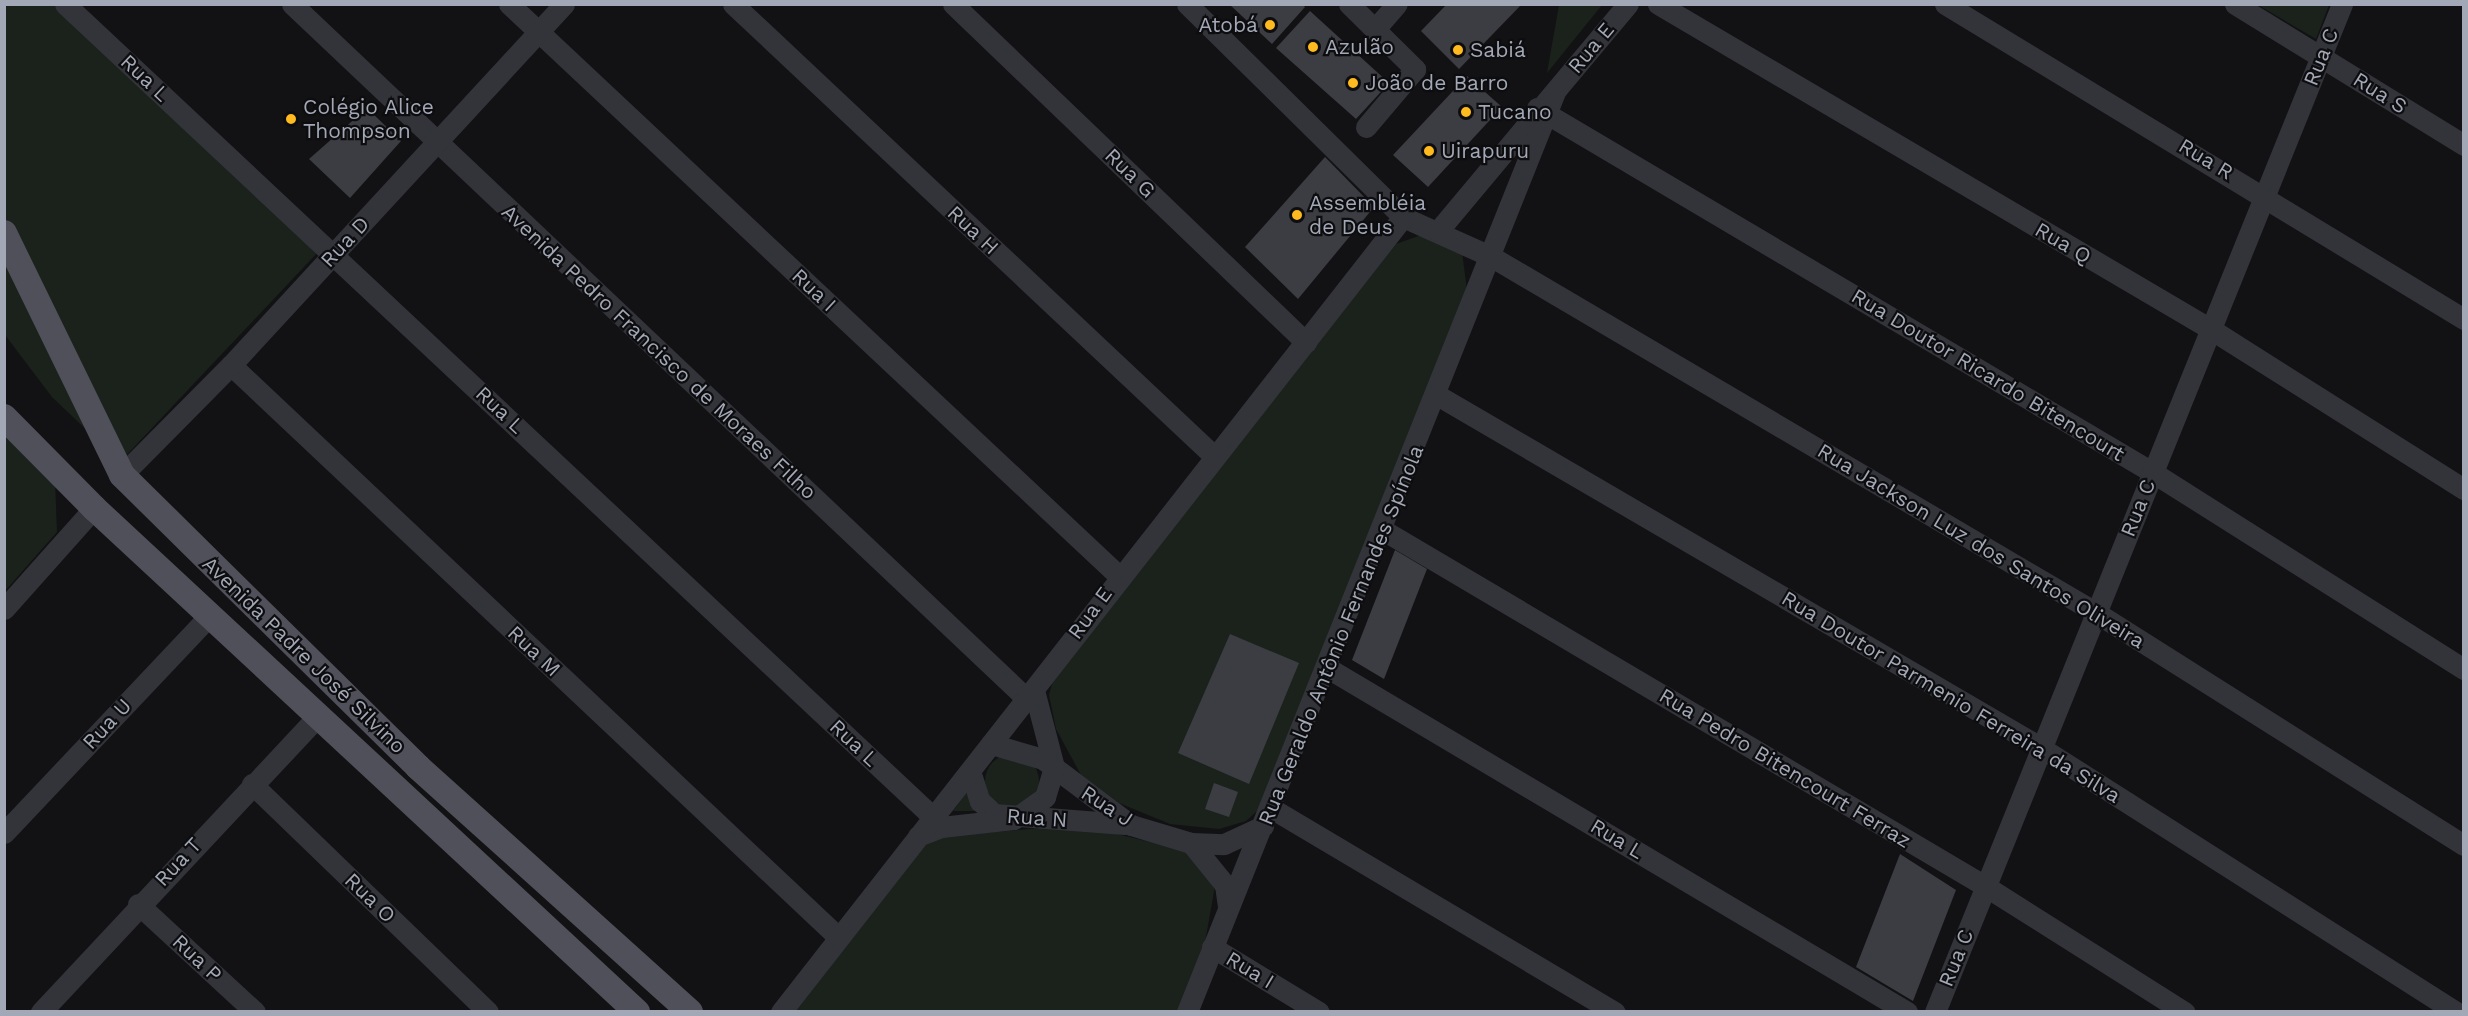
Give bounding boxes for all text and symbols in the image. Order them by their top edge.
place label: Atobá [1198,12,1258,38]
street label: Rua E [1562,17,1620,79]
marker: Atobá [1263,18,1277,32]
street label: Rua C [2298,24,2344,90]
place label: Azulão [1325,34,1394,60]
place label: Sabiá [1470,37,1526,63]
marker: Azulão [1306,40,1320,54]
marker: Sabiá [1451,43,1465,57]
street label: Rua L [115,49,175,107]
street label: Rua S [2348,67,2412,119]
place label: João de Barro [1365,70,1508,96]
marker: João de Barro [1346,76,1360,90]
place label: Colégio Alice Thompson [303,94,435,144]
place label: Tucano [1478,99,1552,125]
marker: Tucano [1459,105,1473,119]
marker: Colégio Alice Thompson [284,112,298,126]
street label: Rua R [2174,133,2238,185]
place label: Uirapuru [1441,138,1529,164]
street label: Rua G [1099,143,1161,203]
marker: Uirapuru [1422,144,1436,158]
place label: Assembléia de Deus [1309,190,1426,240]
street label: Avenida Pedro Francisco de Moraes Filho [496,199,822,505]
street label: Rua H [942,200,1004,260]
marker: Assembléia de Deus [1290,208,1304,222]
street label: Rua D [315,211,375,273]
street label: Rua Q [2030,217,2096,269]
street label: Rua I [786,263,842,317]
street label: Rua Doutor Ricardo Bitencourt [1846,283,2130,467]
street label: Rua L [470,381,530,439]
street label: Rua Jackson Luz dos Santos Oliveira [1812,438,2150,654]
street label: Rua Geraldo Antônio Fernandes Spínola [1253,441,1429,829]
street label: Rua C [2115,475,2161,541]
street label: Avenida Padre José Silvino [197,551,411,759]
street label: Rua E [1062,582,1118,644]
street label: Rua Doutor Parmenio Ferreira da Silva [1776,585,2126,809]
street label: Rua M [502,620,566,682]
street label: Rua Pedro Bitencourt Ferraz [1654,683,1916,853]
street label: Rua U [77,693,137,755]
street label: Rua L [824,714,884,772]
street label: Rua J [1076,780,1138,832]
street label: Rua N [1006,803,1068,833]
street label: Rua L [1586,813,1648,865]
street label: Rua T [149,832,207,892]
street label: Rua O [339,868,401,928]
street label: Rua C [1933,925,1979,991]
street label: Rua P [167,929,227,987]
street label: Rua I [1221,946,1279,994]

